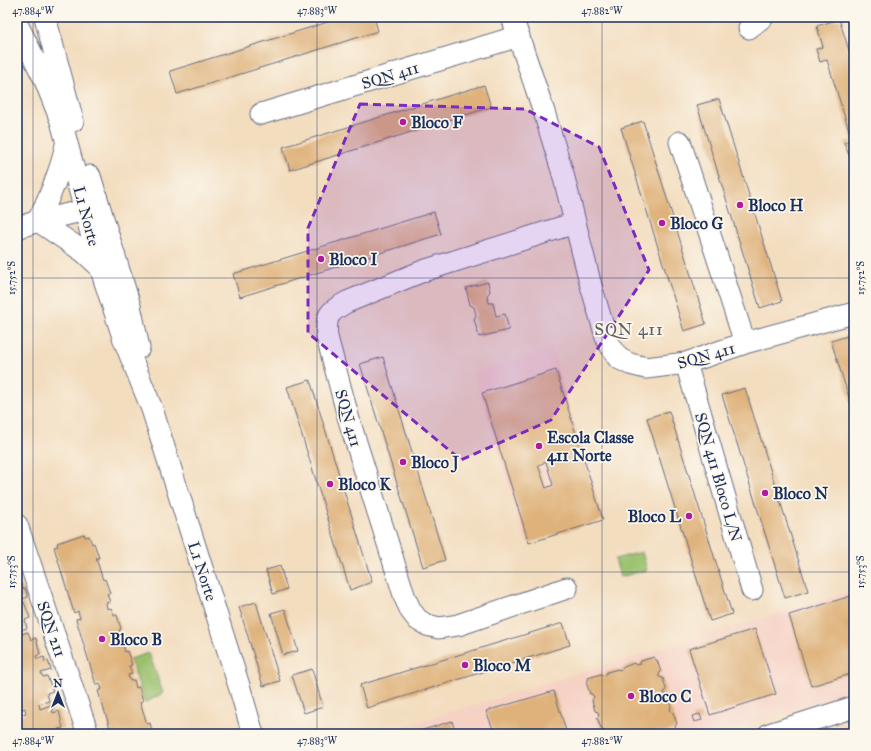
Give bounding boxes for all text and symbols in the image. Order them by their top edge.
text: 47.884°W [12,5,54,17]
text: 47.883°W [297,5,338,17]
text: 47.882°W [581,5,623,17]
street label: SQN 411 [359,58,421,93]
place label: Bloco F [411,113,463,132]
marker: Bloco F [398,117,408,127]
street label: L1 Norte [69,184,104,249]
place label: Bloco H [748,196,803,215]
marker: Bloco H [735,200,745,210]
place label: Bloco G [670,214,723,233]
marker: Bloco G [657,218,667,228]
place label: Bloco I [329,250,377,269]
marker: Bloco I [316,254,326,264]
text: 15.752°S [6,261,18,295]
text: 15.752°S [855,261,867,295]
district label: SQN 411 [594,319,664,340]
street label: SQN 411 [675,338,737,373]
street label: SQN 411 [331,387,366,449]
street label: SQN 411 Bloco L/N [691,410,746,544]
place label: Escola Classe 411 Norte [547,428,634,466]
marker: Escola Classe 411 Norte [534,441,544,451]
place label: Bloco J [411,453,459,473]
marker: Bloco J [398,457,408,467]
place label: Bloco K [338,475,391,494]
marker: Bloco K [325,479,335,489]
place label: Bloco N [773,484,828,503]
marker: Bloco N [760,488,770,498]
place label: Bloco L [628,507,681,526]
marker: Bloco L [684,511,694,521]
street label: L1 Norte [184,539,221,604]
text: 15.753°S [6,555,18,589]
text: 15.753°S [855,555,867,589]
street label: SQN 211 [33,599,70,660]
place label: Bloco B [110,630,162,649]
marker: Bloco B [97,634,107,644]
place label: Bloco M [473,656,531,675]
marker: Bloco M [460,660,470,670]
north arrow [38,673,78,713]
text: N [53,677,63,690]
place label: Bloco C [639,687,691,706]
marker: Bloco C [626,691,636,701]
text: 47.884°W [12,735,54,747]
text: 47.883°W [297,735,338,747]
text: 47.882°W [581,735,623,747]

